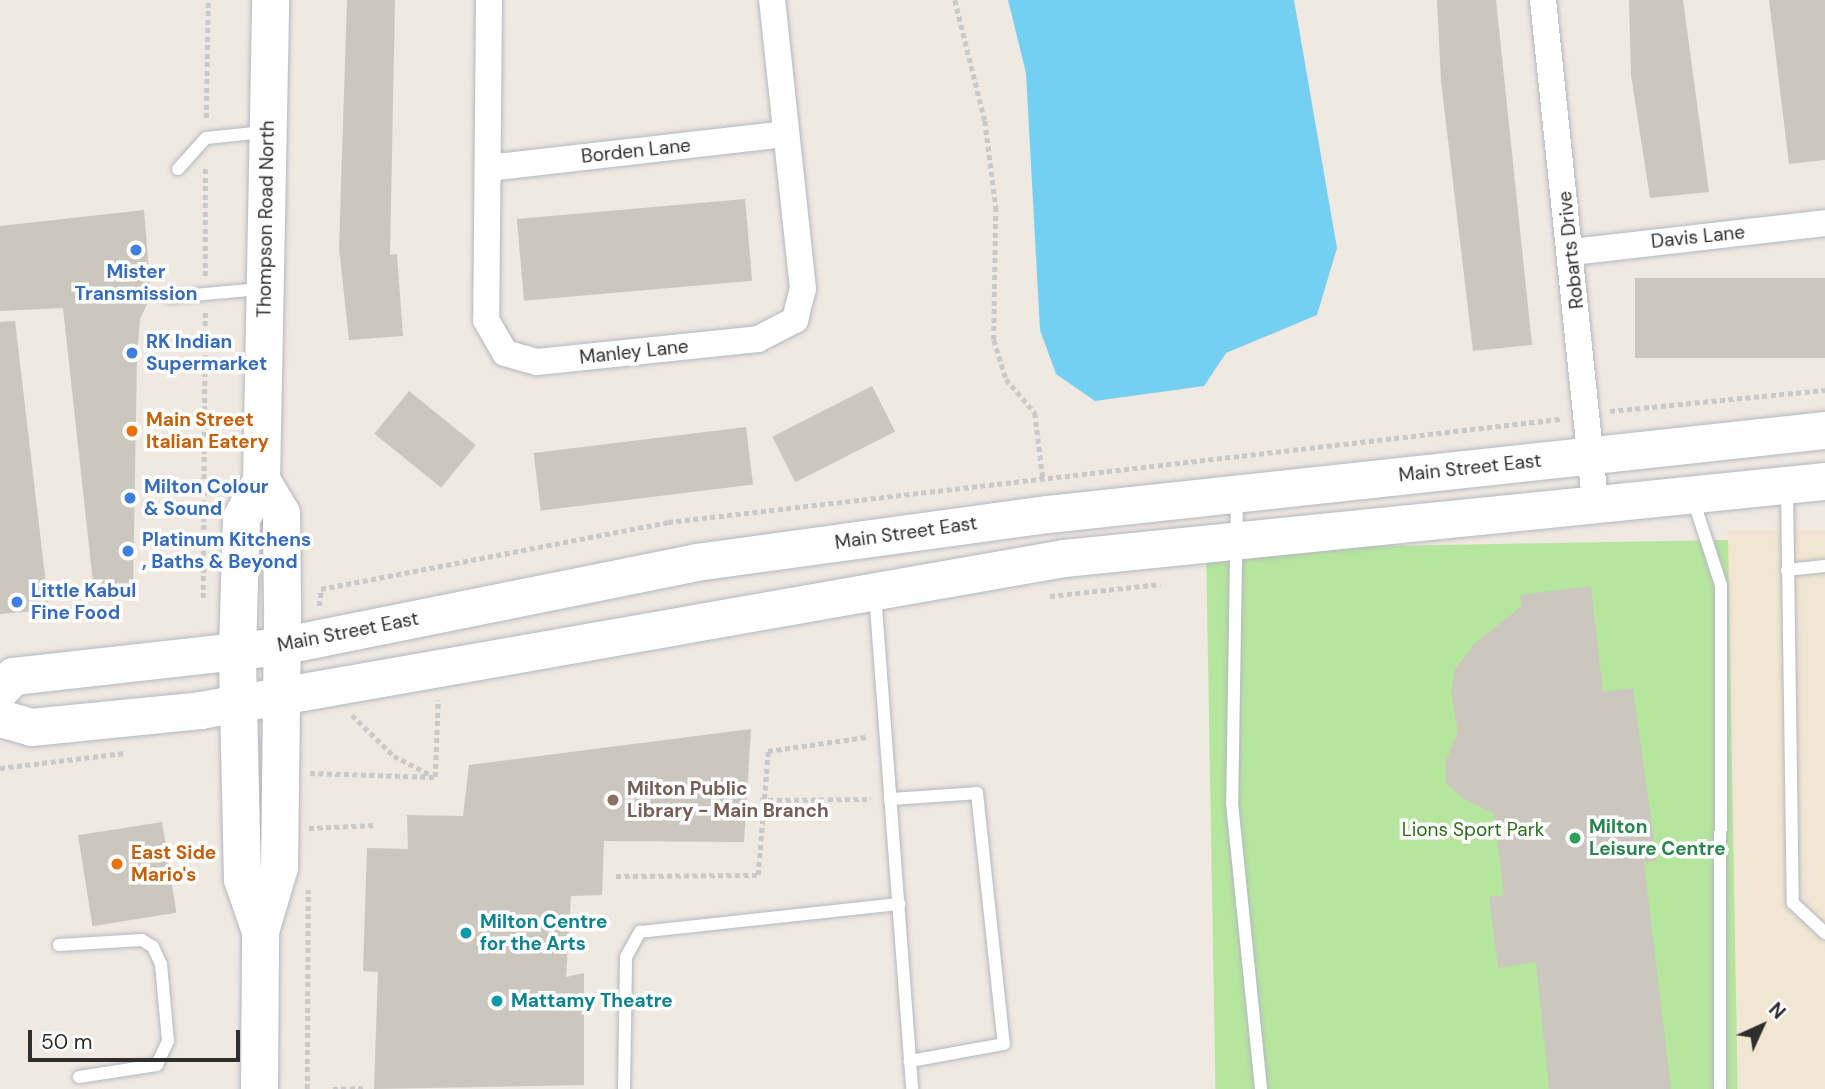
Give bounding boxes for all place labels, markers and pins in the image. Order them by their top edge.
marker: Mister Transmission [128,242,144,258]
place label: Mister Transmission [74,261,198,305]
place label: RK Indian Supermarket [146,331,267,375]
marker: RK Indian Supermarket [124,345,140,361]
place label: Main Street Italian Eatery [146,409,269,453]
marker: Main Street Italian Eatery [124,423,140,439]
place label: Milton Colour & Sound [144,476,269,520]
marker: Milton Colour & Sound [122,490,138,506]
place label: Platinum Kitchens , Baths & Beyond [142,529,311,573]
marker: Platinum Kitchens , Baths & Beyond [120,543,136,559]
place label: Little Kabul Fine Food [31,580,136,624]
marker: Little Kabul Fine Food [9,594,25,610]
place label: Milton Public Library - Main Branch [627,778,829,822]
marker: Milton Public Library - Main Branch [605,792,621,808]
place label: Milton Leisure Centre [1589,816,1726,860]
marker: Milton Leisure Centre [1567,830,1583,846]
place label: East Side Mario's [131,842,216,886]
marker: East Side Mario's [109,856,125,872]
place label: Milton Centre for the Arts [480,911,607,955]
marker: Milton Centre for the Arts [458,925,474,941]
place label: Mattamy Theatre [511,990,673,1012]
marker: Mattamy Theatre [489,993,505,1009]

